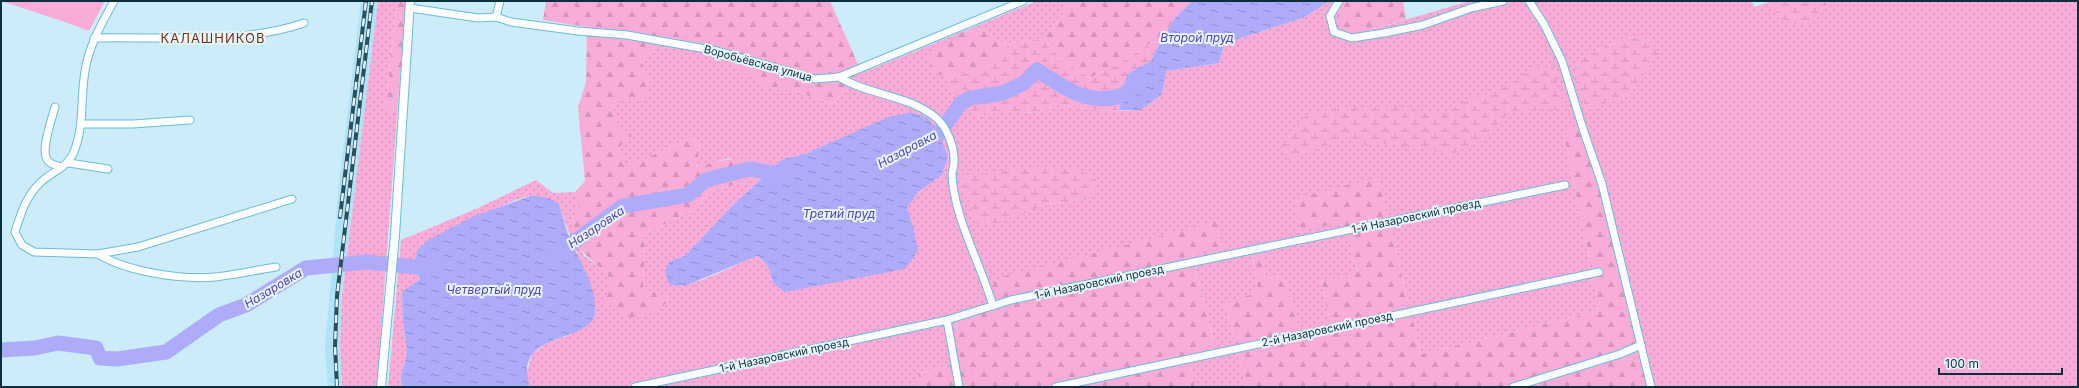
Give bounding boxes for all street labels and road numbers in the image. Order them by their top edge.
street label: Воробьёвская улица [702,42,814,84]
street label: 1-й Назаровский проезд [1350,195,1482,237]
street label: 1-й Назаровский проезд [1033,261,1165,303]
street label: 2-й Назаровский проезд [1260,308,1394,350]
street label: 1-й Назаровский проезд [718,334,850,376]

